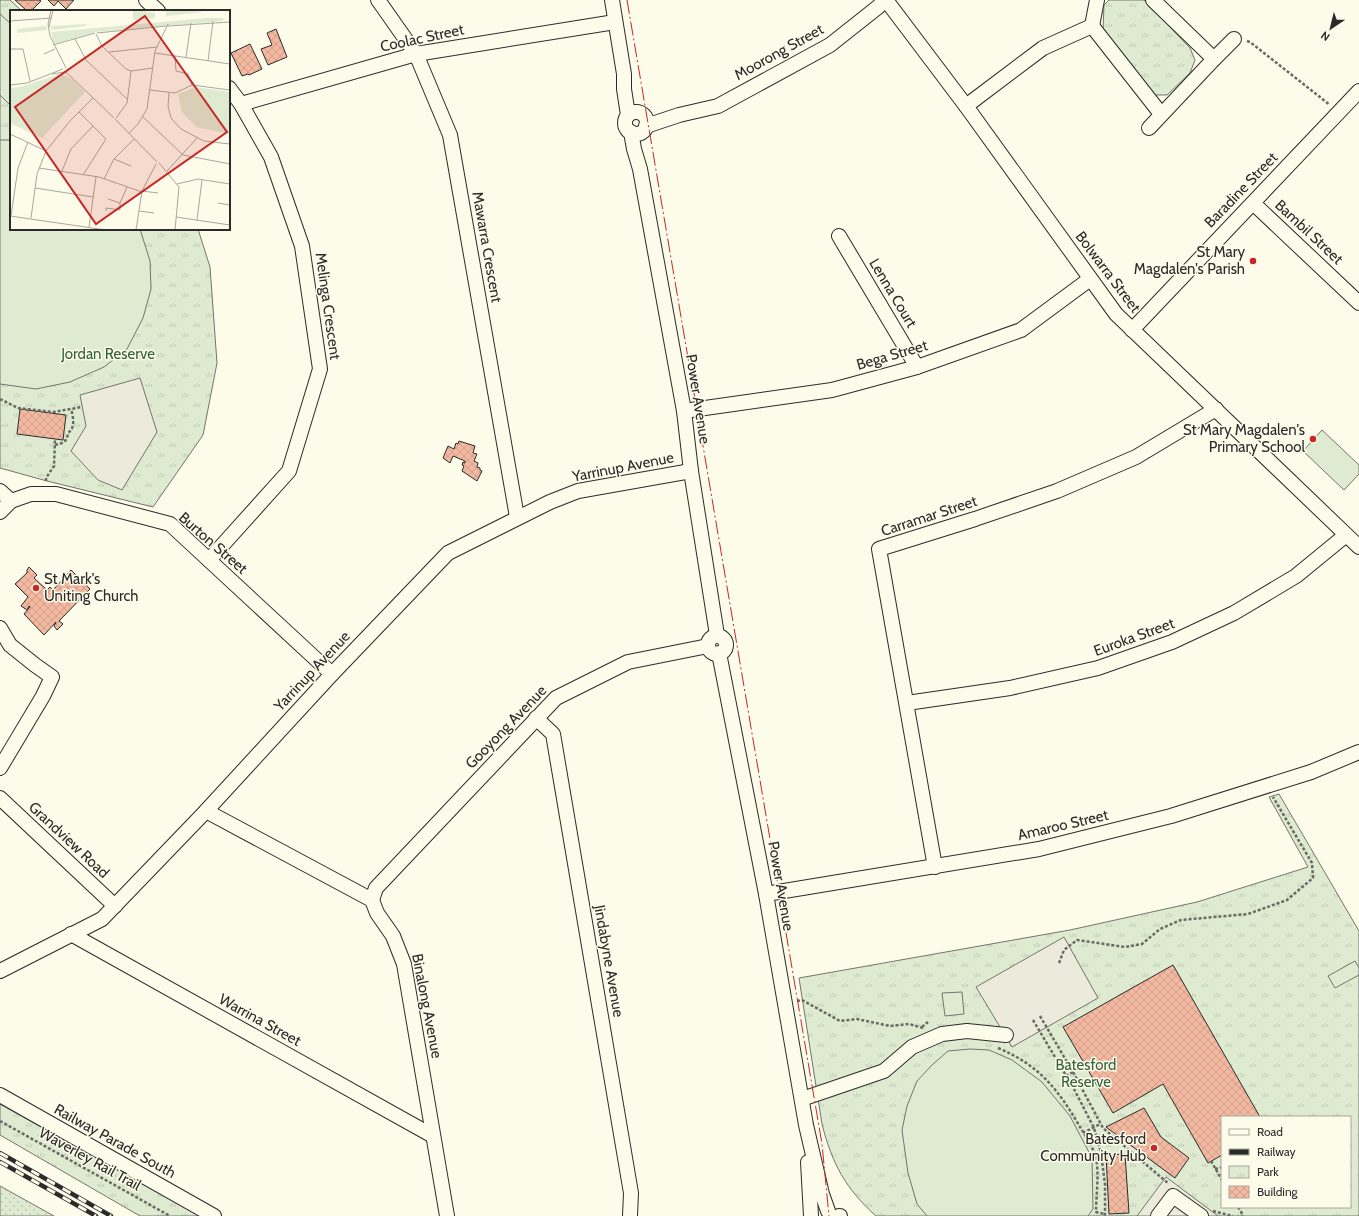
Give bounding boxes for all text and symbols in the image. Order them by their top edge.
north arrow [1311,8,1351,48]
inset map [10,10,230,230]
street label: Coolac Street [379,20,465,56]
street label: Moorong Street [731,20,827,84]
text: N [1318,28,1332,44]
street label: Baradine Street [1201,149,1281,231]
street label: Mawarra Crescent [468,190,506,304]
street label: Bambil Street [1271,196,1347,268]
street label: Bolwarra Street [1072,228,1144,316]
place label: St Mary Magdalen's Parish [1134,243,1245,278]
street label: Melinga Crescent [312,251,344,361]
street label: Lenna Court [865,255,921,331]
marker: St Mary Magdalen's Parish [1248,256,1258,266]
street label: Bega Street [854,336,930,374]
park label: Jordan Reserve [60,345,155,363]
street label: Power Avenue [682,353,714,446]
place label: St Mary Magdalen's Primary School [1183,421,1305,456]
marker: St Mary Magdalen's Primary School [1308,434,1318,444]
street label: Yarrinup Avenue [570,448,676,486]
street label: Carramar Street [879,492,979,540]
street label: Burton Street [175,508,251,578]
place label: St Mark's Uniting Church [44,570,138,605]
marker: St Mark's Uniting Church [31,583,41,593]
street label: Euroka Street [1091,614,1177,660]
street label: Yarrinup Avenue [270,627,354,715]
street label: Gooyong Avenue [462,681,550,772]
street label: Grandview Road [25,798,113,882]
street label: Amaroo Street [1016,806,1110,844]
street label: Power Avenue [764,840,798,933]
street label: Jindabyne Avenue [590,903,628,1019]
street label: Binalong Avenue [408,952,446,1060]
street label: Warrina Street [216,990,304,1050]
park label: Batesford Reserve [1056,1056,1116,1091]
street label: Railway Parade South [51,1100,179,1182]
legend [1221,1116,1351,1208]
street label: Waverley Rail Trail [36,1124,144,1195]
text: Road [1257,1124,1283,1139]
place label: Batesford Community Hub [1040,1130,1146,1165]
marker: Batesford Community Hub [1149,1143,1159,1153]
text: Railway [1257,1144,1295,1159]
text: Park [1257,1164,1279,1179]
text: Building [1257,1184,1299,1199]

